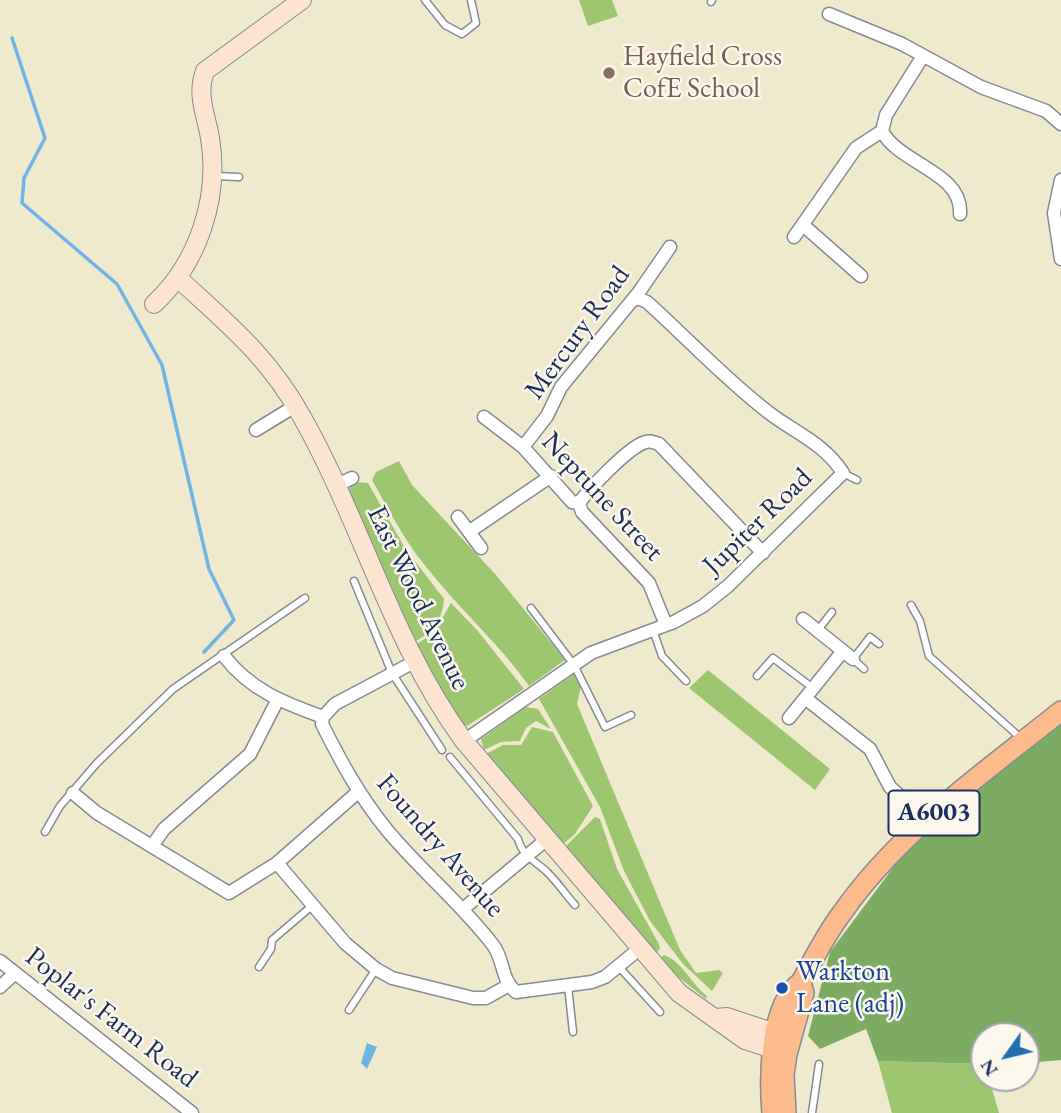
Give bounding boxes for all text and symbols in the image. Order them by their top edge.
place label: Hayfield Cross CofE School [623,40,782,106]
marker: Hayfield Cross CofE School [601,65,617,81]
street label: Mercury Road [518,260,638,406]
street label: Neptune Street [534,426,670,568]
street label: Jupiter Road [696,462,820,582]
street label: East Wood Avenue [359,501,477,695]
street label: Foundry Avenue [369,768,511,924]
road number: A6003 [888,790,979,835]
street label: Poplar's Farm Road [18,940,204,1096]
place label: Warkton Lane (adj) [796,955,904,1021]
marker: Warkton Lane (adj) [774,980,790,996]
north arrow [970,1022,1040,1092]
text: N [974,1055,1003,1081]

